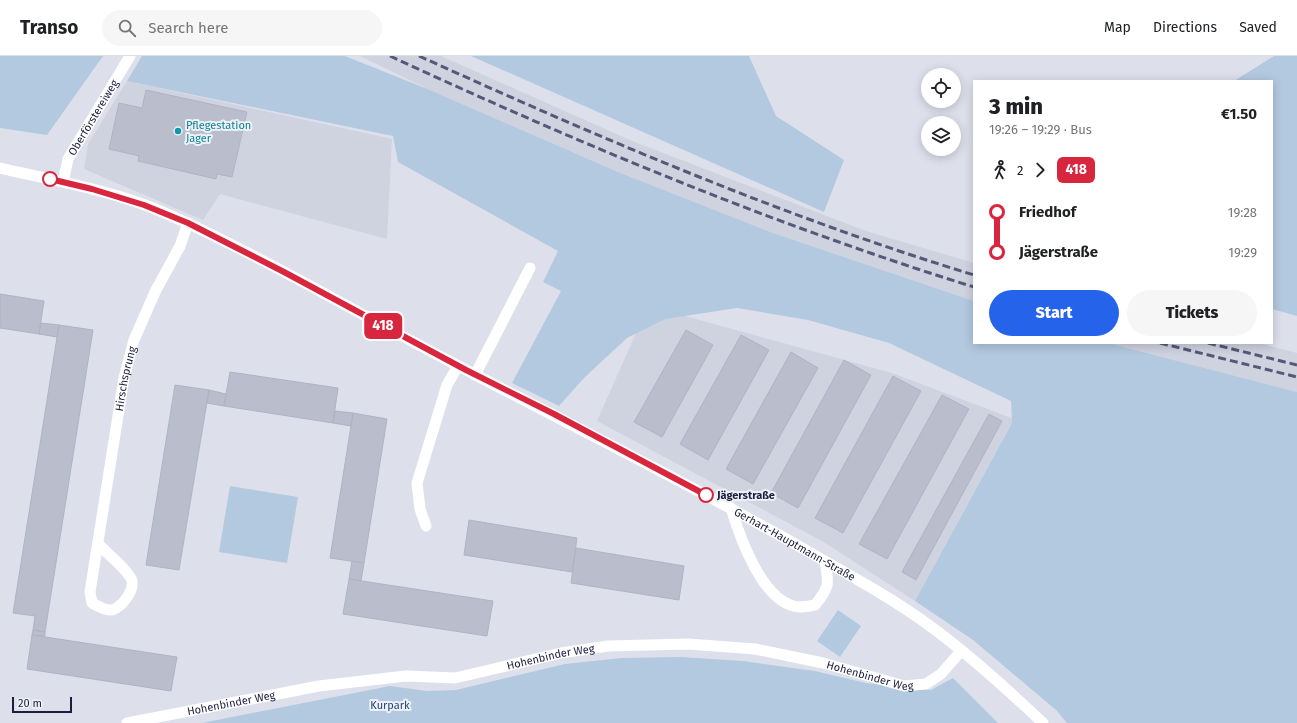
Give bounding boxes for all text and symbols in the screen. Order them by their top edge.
search box [102,10,382,46]
text: Transo [20,16,78,39]
icon: search [116,17,138,39]
text: Search here [148,19,228,37]
text: Map [1104,19,1131,36]
text: Directions [1153,19,1217,36]
text: Saved [1239,19,1277,36]
map controls [921,68,961,156]
button: locate [921,68,961,108]
street label: Oberförstereiweg [65,77,121,158]
text: 3 min [989,93,1043,120]
text: €1.50 [1221,105,1257,123]
button: layers [921,116,961,156]
place label: Pflegestation Jager [186,119,251,145]
text: 19:26 – 19:29 · Bus [989,122,1092,137]
marker: Pflegestation Jager [173,126,183,136]
icon: walk [989,159,1011,181]
icon: forward [1029,159,1051,181]
text: 418 [1065,161,1087,178]
text: 2 [1017,163,1023,178]
unlabelled marker [42,171,58,187]
text: Friedhof [1019,203,1076,221]
text: 19:28 [1228,205,1257,220]
text: Jägerstraße [1019,243,1098,261]
text: 19:29 [1228,245,1257,260]
button: Start [989,290,1119,336]
button: Tickets [1127,290,1257,336]
line badge: 418 [360,313,406,339]
text: 418 [372,317,394,334]
street label: Hirschsprung [112,345,139,412]
marker: Jägerstraße [698,487,714,503]
place label: Jägerstraße [716,489,775,502]
street label: Gerhart-Hauptmann-Straße [732,505,858,584]
street label: Hohenbinder Weg [505,642,596,672]
street label: Hohenbinder Weg [825,658,914,693]
street label: Hohenbinder Weg [186,688,276,718]
scale bar [12,695,72,714]
text: 20 m [18,697,42,710]
park label: Kurpark [370,699,410,712]

